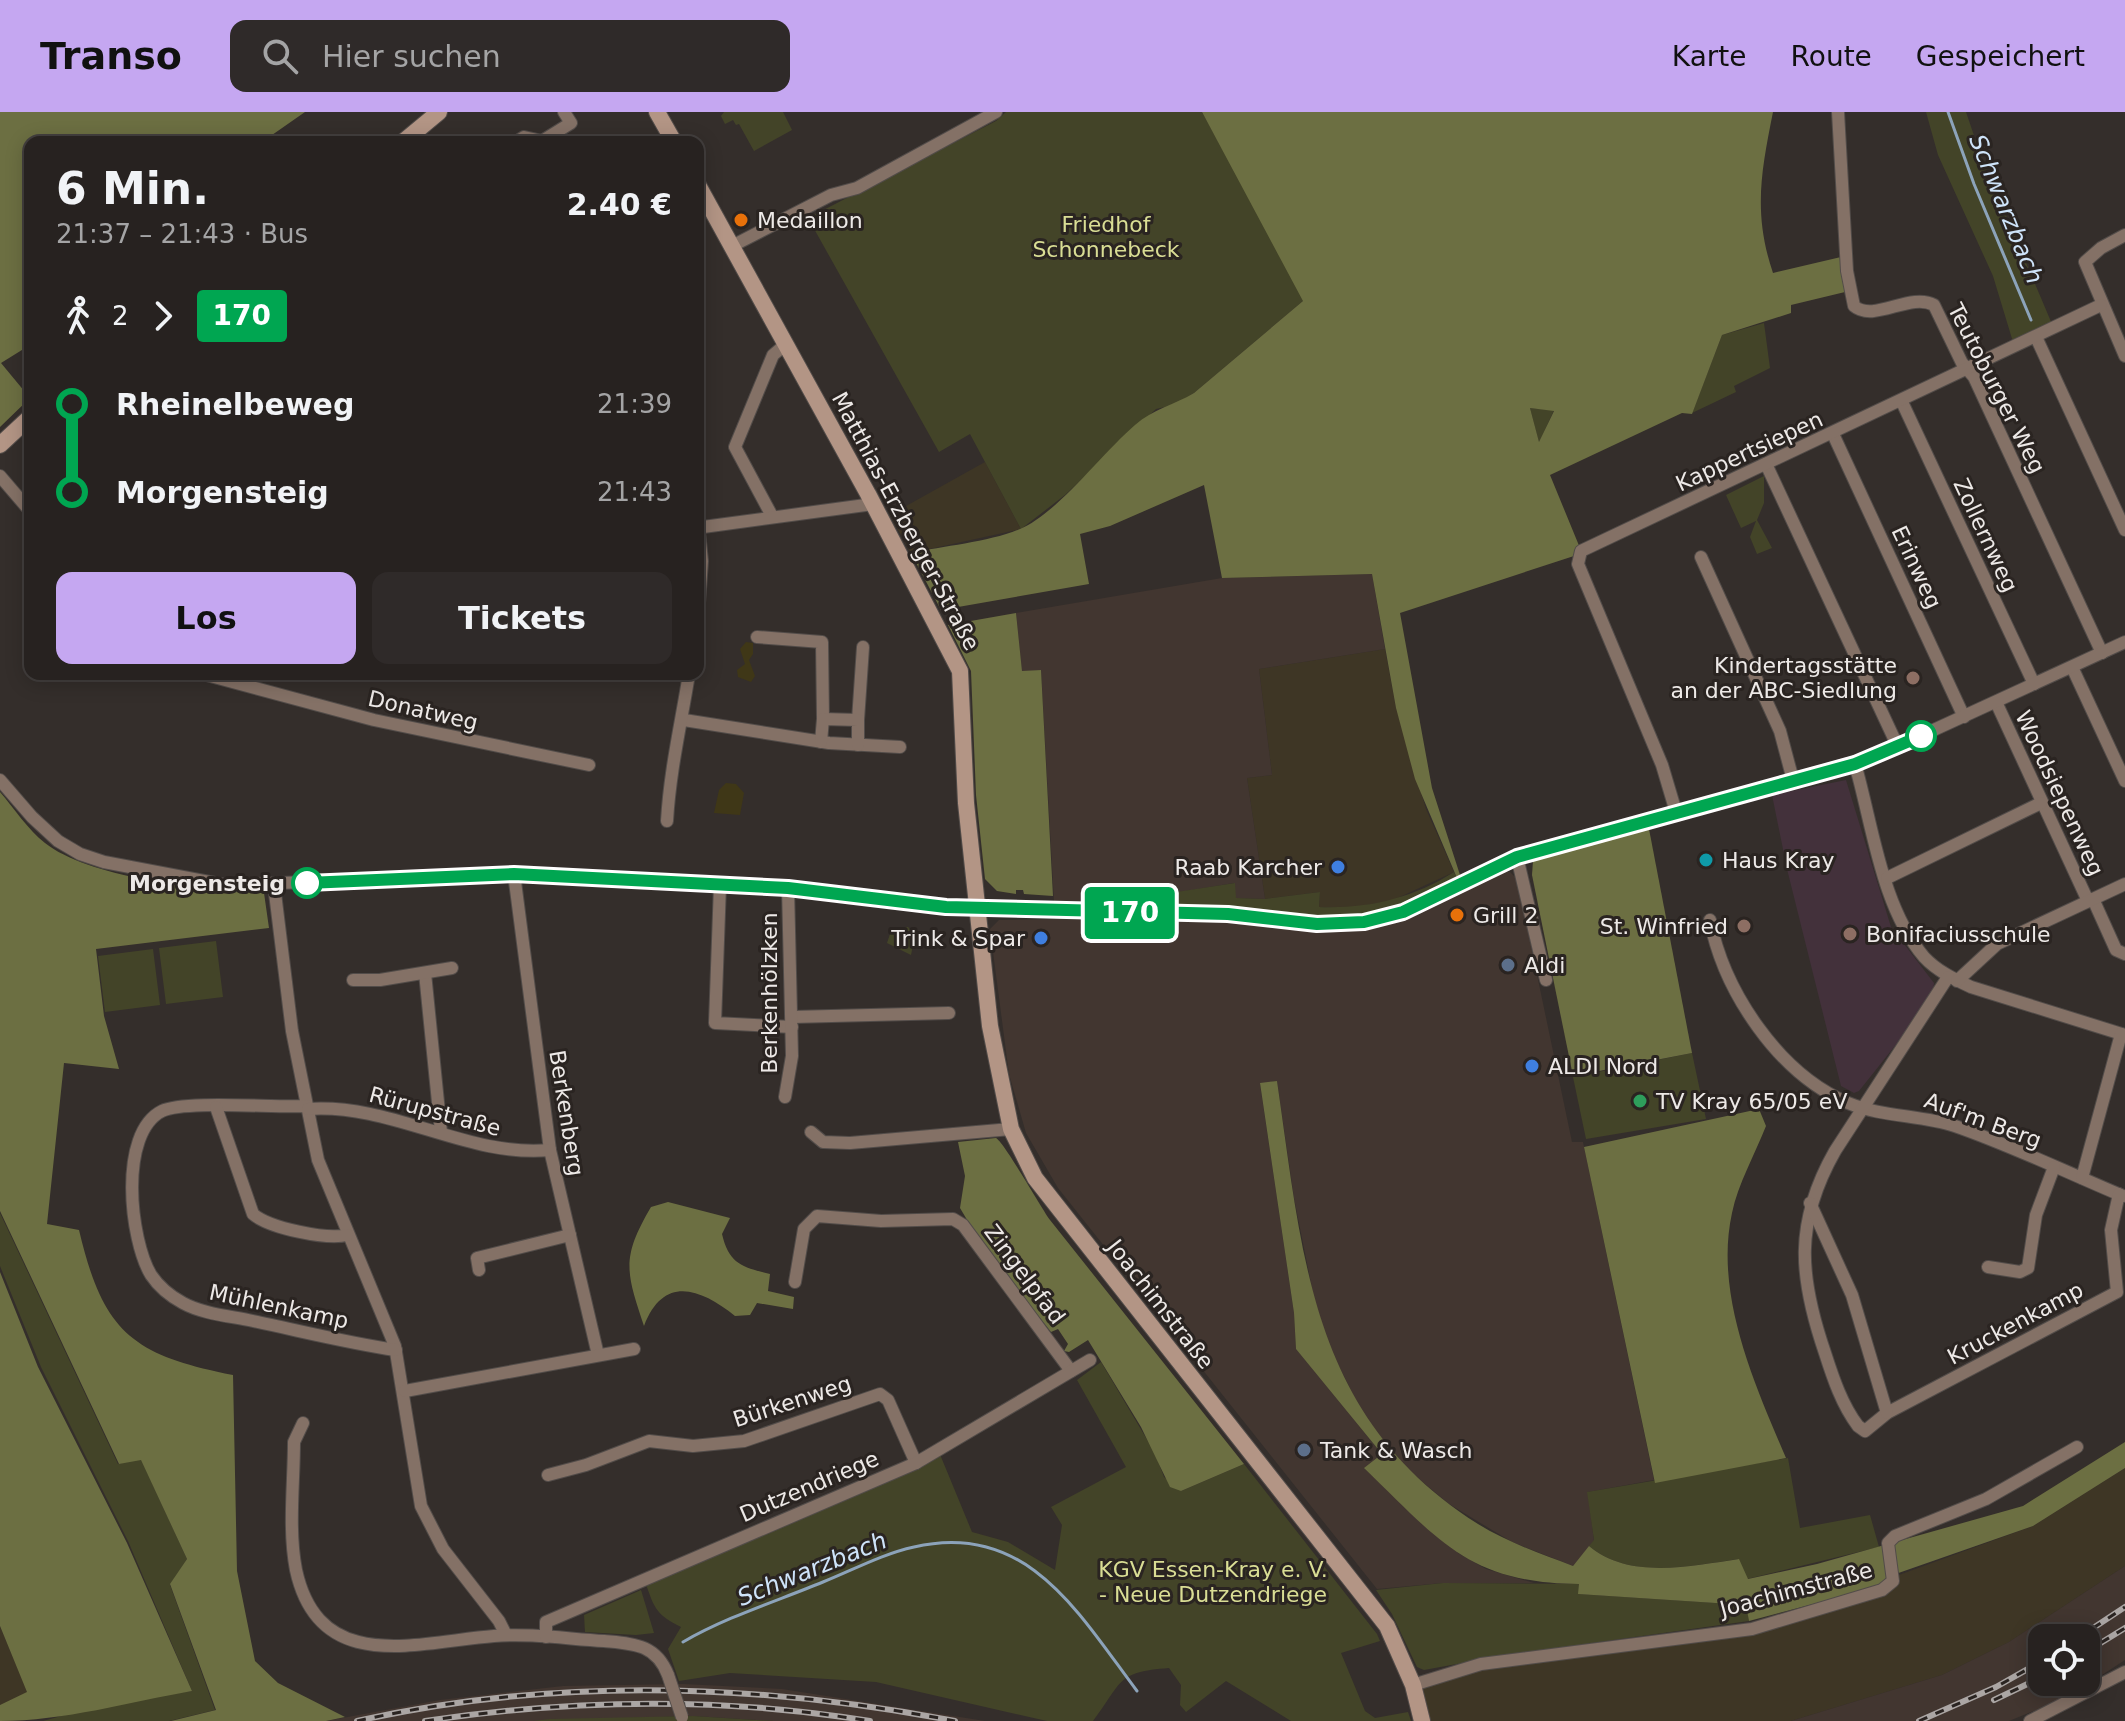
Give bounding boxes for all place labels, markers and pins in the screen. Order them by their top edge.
place label: Medaillon [757,208,863,233]
marker: Medaillon [732,211,750,229]
place label: Kindertagsstätte an der ABC-Siedlung [1670,653,1897,703]
marker: Kindertagsstätte an der ABC-Siedlung [1904,669,1922,687]
unlabelled marker [1906,721,1936,751]
place label: Haus Kray [1722,848,1834,873]
marker: Haus Kray [1697,851,1715,869]
place label: Raab Karcher [1175,855,1323,880]
marker: Raab Karcher [1329,858,1347,876]
marker: Morgensteig [292,868,322,898]
place label: Morgensteig [129,871,285,896]
place label: Grill 2 [1473,903,1538,928]
marker: Grill 2 [1448,906,1466,924]
place label: St. Winfried [1600,914,1728,939]
marker: St. Winfried [1735,917,1753,935]
place label: Bonifaciusschule [1866,922,2051,947]
marker: Bonifaciusschule [1841,925,1859,943]
place label: Trink & Spar [890,926,1026,951]
marker: Trink & Spar [1032,929,1050,947]
place label: Aldi [1524,953,1565,978]
marker: Aldi [1499,956,1517,974]
place label: ALDI Nord [1548,1054,1658,1079]
marker: ALDI Nord [1523,1057,1541,1075]
place label: TV Kray 65/05 eV [1655,1089,1847,1114]
marker: TV Kray 65/05 eV [1631,1092,1649,1110]
place label: Tank & Wasch [1319,1438,1472,1463]
marker: Tank & Wasch [1295,1441,1313,1459]

